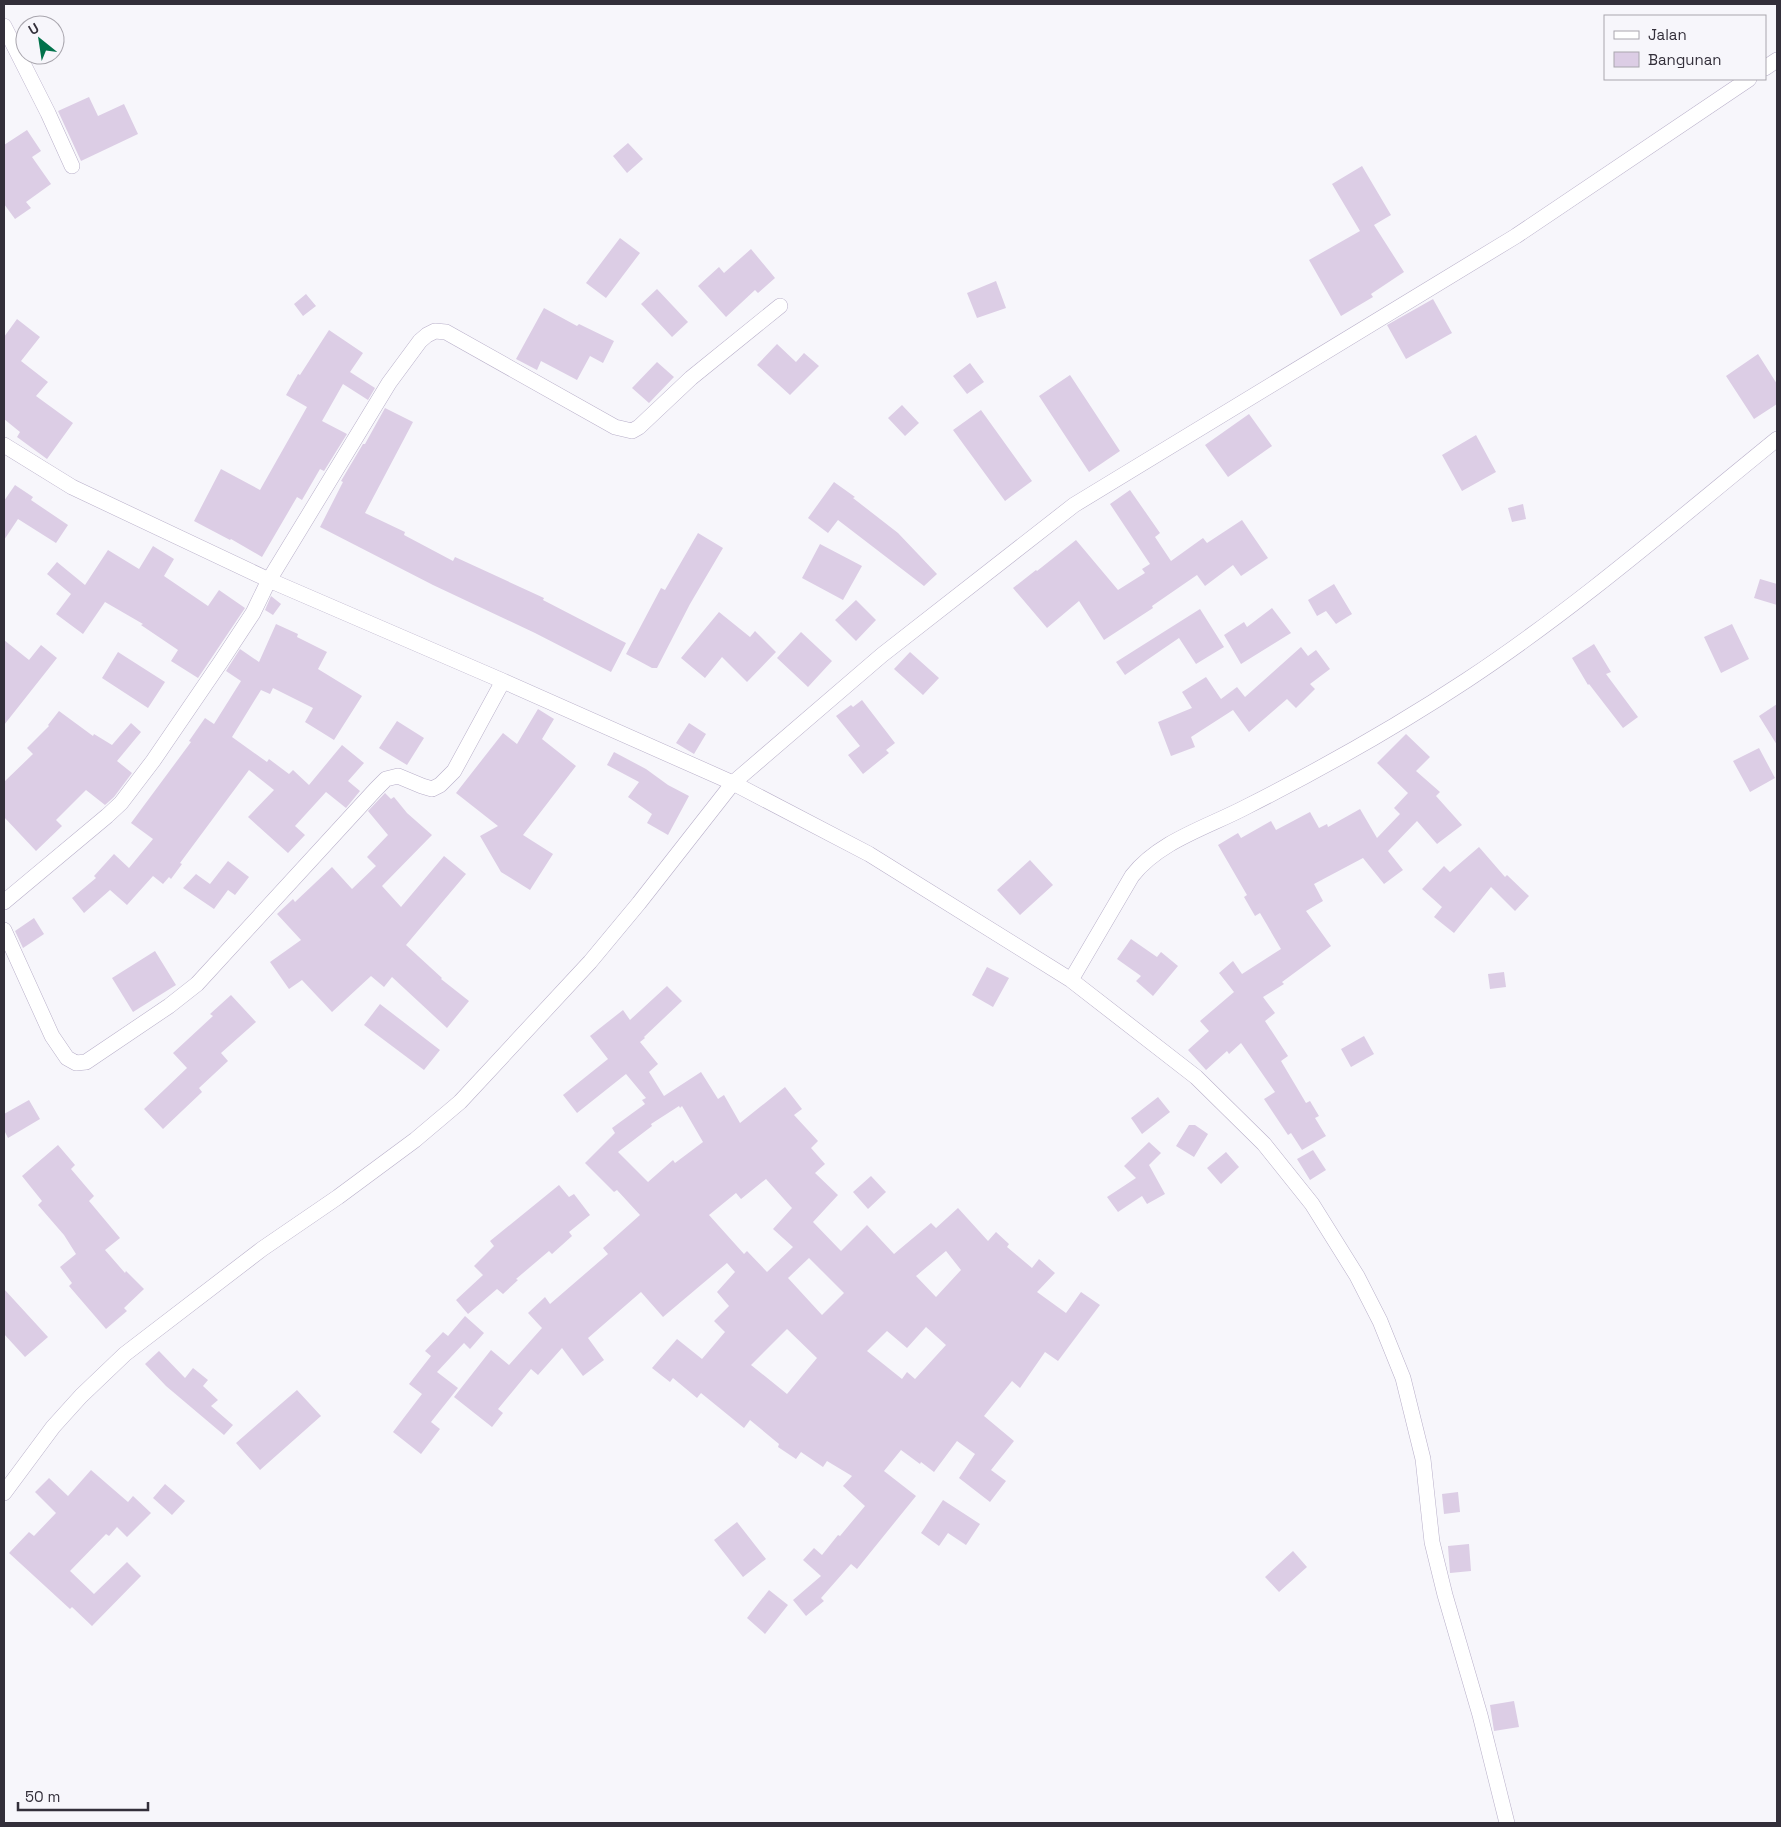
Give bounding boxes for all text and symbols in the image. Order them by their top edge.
north arrow [15,15,65,65]
legend [1604,15,1766,80]
text: U [25,19,42,39]
text: Jalan [1648,25,1687,44]
text: Bangunan [1648,50,1722,69]
scale bar [18,1780,148,1812]
text: 50 m [25,1787,60,1806]

